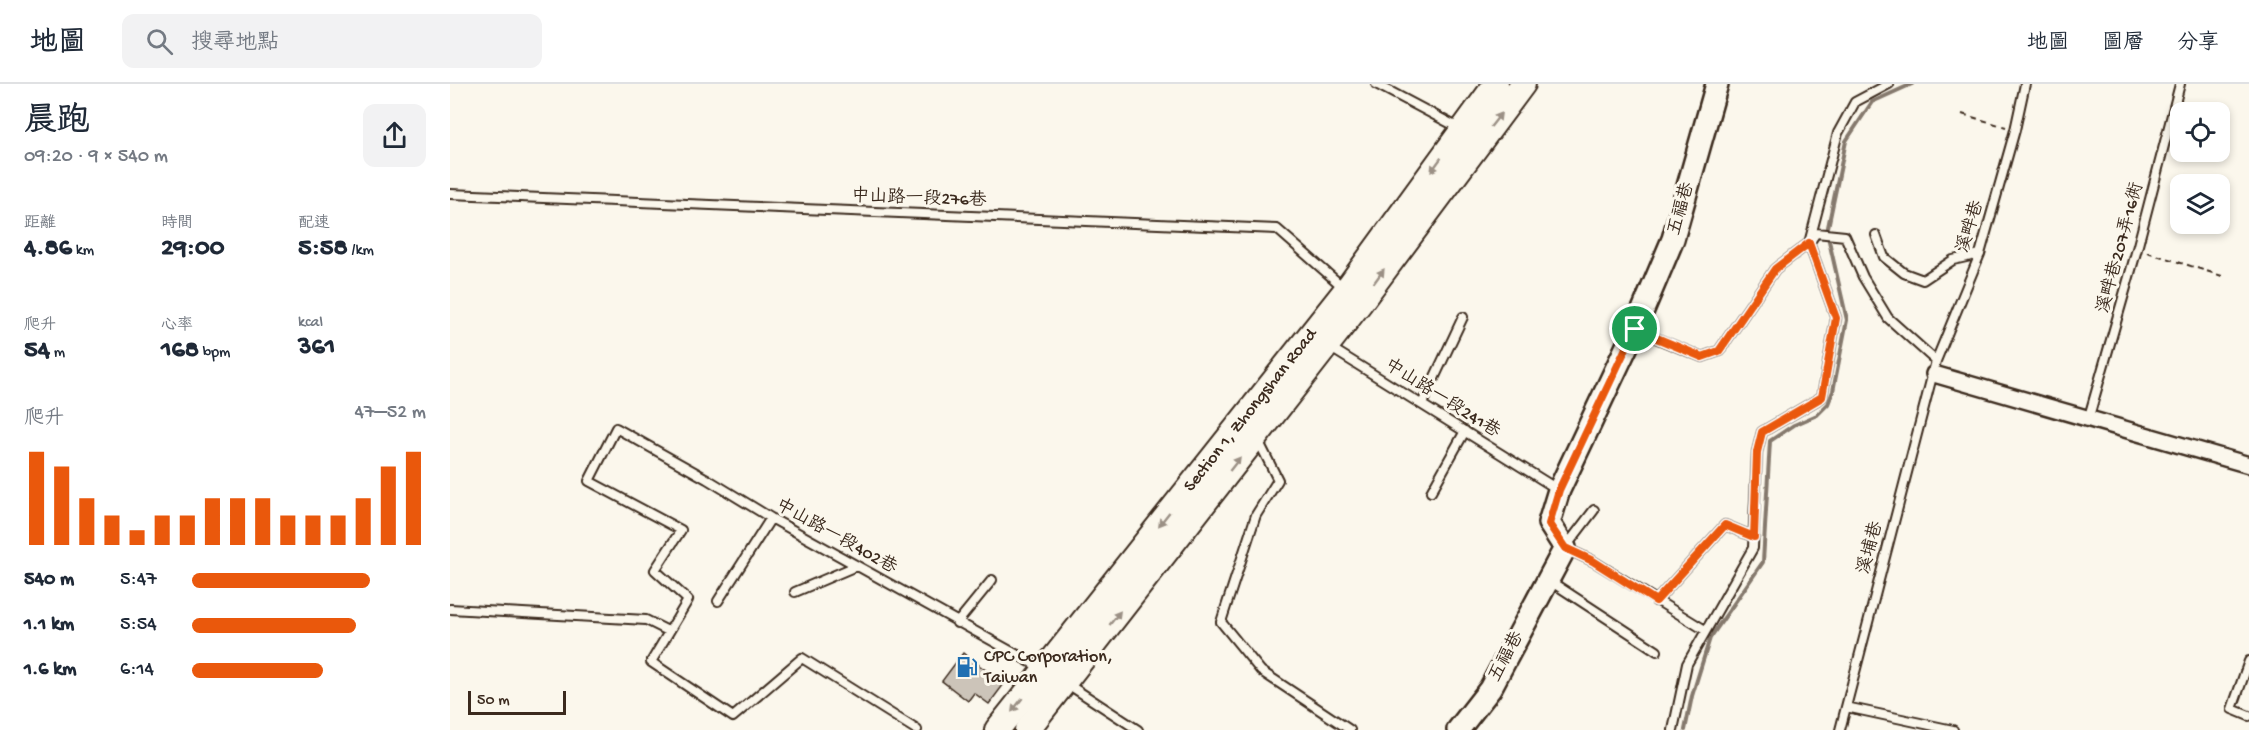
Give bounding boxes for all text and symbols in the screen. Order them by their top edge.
search box [122,14,542,68]
icon: search [143,25,176,58]
text: 地圖 [30,28,86,61]
text: 搜尋地點 [191,31,279,57]
text: 地圖 [2027,32,2069,57]
text: 圖層 [2102,32,2144,57]
text: 分享 [2177,32,2219,57]
map controls [2170,102,2230,234]
button: locate [2170,102,2230,162]
text: 晨跑 [24,104,90,142]
button: share [363,104,426,167]
one-way arrow [1489,112,1501,127]
text: 09:20 · 9 × 540 m [24,146,168,169]
one-way arrow [1430,156,1442,172]
button: layers [2170,174,2230,234]
street label: 五福巷 [1664,180,1700,238]
street label: 溪畔巷207弄16衖 [2092,180,2149,316]
street label: 中山路一段276巷 [851,185,987,212]
street label: 溪畔巷 [1952,198,1989,256]
text: 距離 [24,215,56,234]
text: 時間 [161,215,193,234]
text: 配速 [298,215,330,234]
text: 4.86 [24,234,72,265]
text: 29:00 [161,234,224,265]
text: 5:58 [298,234,348,265]
text: km [72,242,94,261]
text: /km [348,242,374,261]
one-way arrow [1373,269,1385,284]
pin [1609,303,1660,354]
icon: arrive [1618,312,1651,345]
text: kcal [298,314,323,333]
text: 爬升 [24,317,56,336]
text: 心率 [161,317,193,336]
street label: Section 1, Zhongshan Road [1179,323,1323,496]
text: 361 [298,333,335,364]
text: 54 [24,336,50,367]
text: 168 [161,336,199,367]
text: m [50,344,65,363]
text: bpm [199,344,230,363]
street label: 中山路一段241巷 [1380,354,1504,443]
text: 47–52 m [355,402,426,425]
text: 爬升 [24,408,64,431]
one-way arrow [1228,456,1240,471]
street label: 中山路一段402巷 [772,494,901,579]
one-way arrow [1157,511,1170,527]
street label: 溪埔巷 [1853,519,1888,577]
text: 540 m [24,569,74,592]
text: 5:47 [120,569,157,592]
one-way arrow [1108,610,1120,625]
text: 1.1 km [24,614,74,637]
text: 5:54 [120,614,157,637]
street label: 五福巷 [1484,628,1529,686]
place label: CPC Corporation, Taiwan [983,647,1113,689]
fuel station icon: CPC Corporation, Taiwan [955,655,979,679]
text: 1.6 km [24,659,76,682]
text: 6:14 [120,659,154,682]
scale bar [468,688,566,716]
text: 50 m [477,692,510,711]
one-way arrow [1010,697,1023,713]

